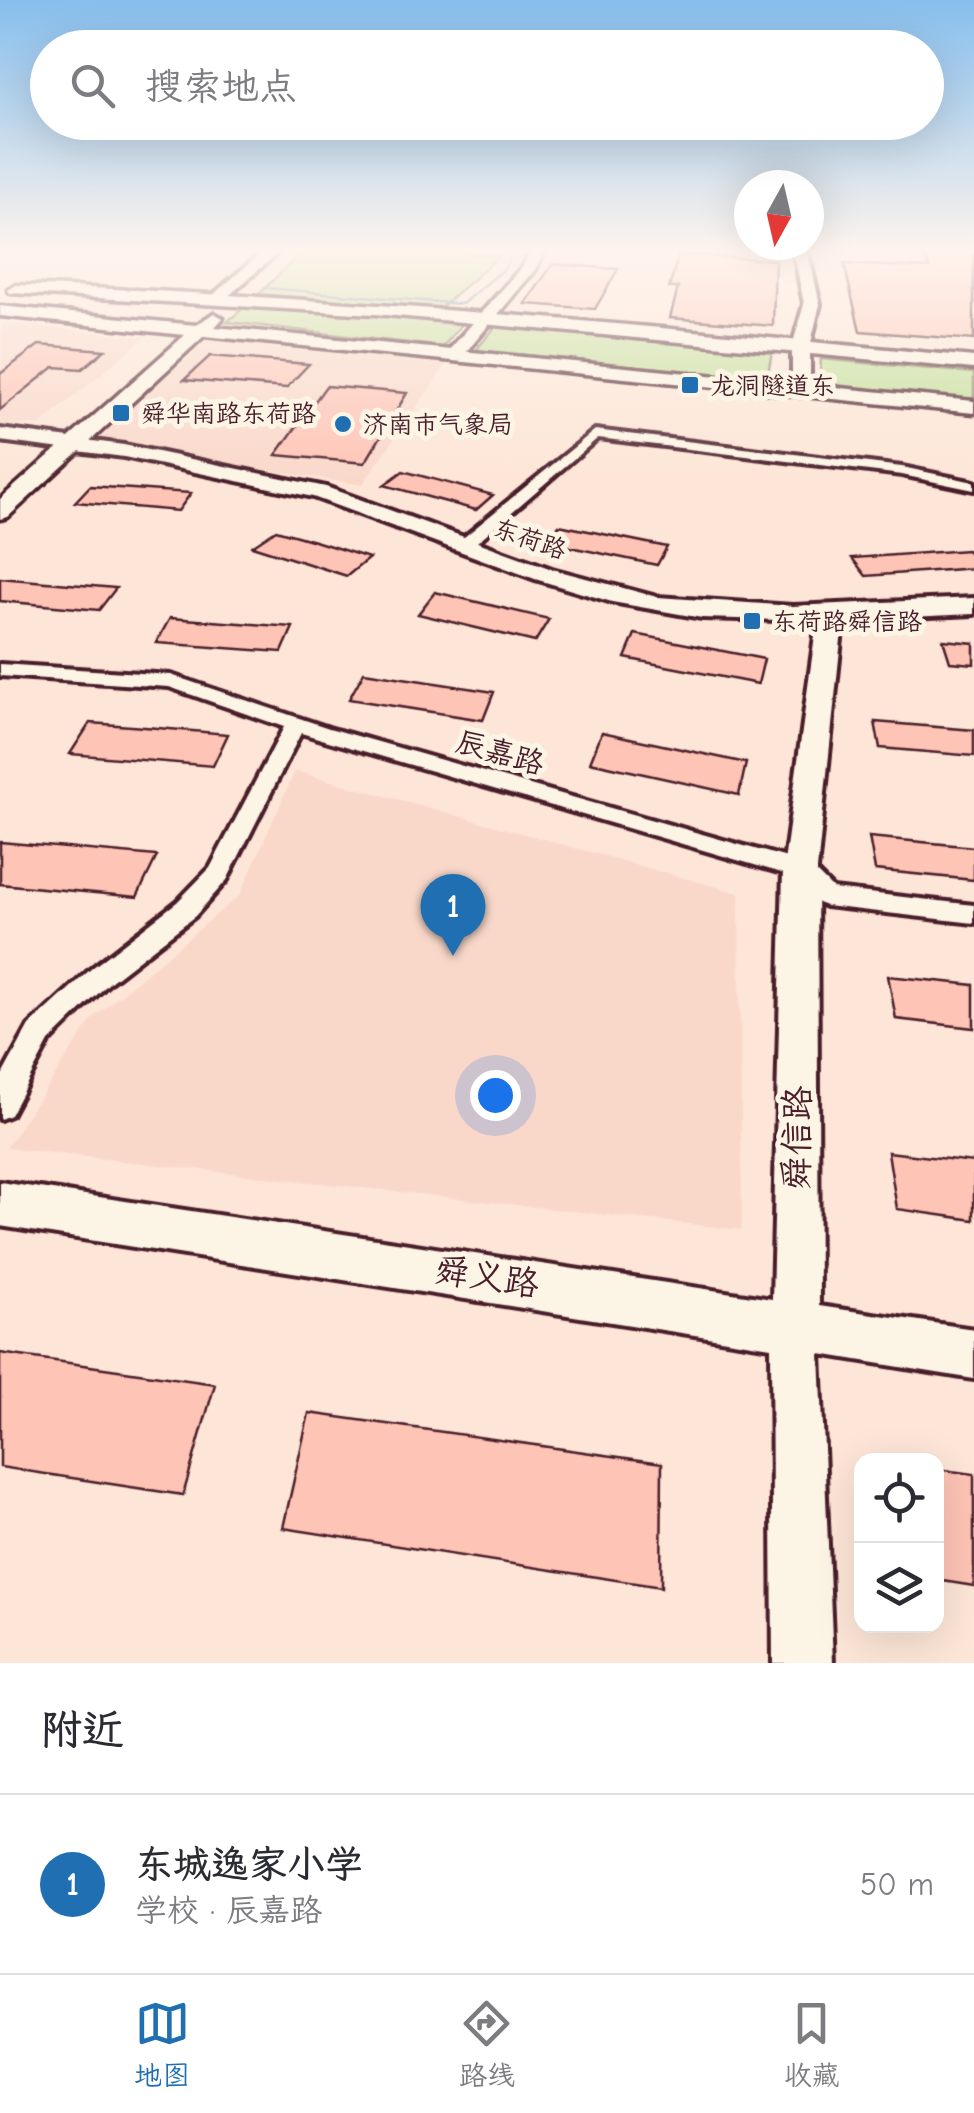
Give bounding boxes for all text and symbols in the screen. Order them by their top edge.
search box [30,30,944,140]
icon: search [65,58,120,113]
text: 搜索地点 [145,65,297,109]
north arrow [734,170,824,260]
place label: 龙洞隧道东 [710,371,835,400]
marker: 龙洞隧道东 [679,374,701,396]
place label: 舜华南路东荷路 [141,399,316,428]
marker: 舜华南路东荷路 [110,402,132,424]
place label: 济南市气象局 [363,410,513,439]
marker: 济南市气象局 [332,413,354,435]
street label: 东荷路 [490,513,570,565]
place label: 东荷路舜信路 [772,607,922,636]
marker: 东荷路舜信路 [741,610,763,632]
street label: 辰嘉路 [452,724,548,782]
pin: 1 [420,874,486,956]
your location [470,1070,521,1121]
street label: 舜信路 [776,1085,818,1191]
street label: 舜义路 [432,1249,542,1305]
map controls [854,1453,944,1633]
button: locate [854,1453,944,1543]
button: layers [854,1543,944,1633]
text: 附近 [40,1706,124,1755]
text: 东城逸家小学 [135,1843,363,1887]
text: 1 [66,1866,79,1903]
text: 50 m [860,1866,934,1903]
text: 学校 · 辰嘉路 [135,1892,322,1929]
tab: 地图 [134,1996,190,2093]
tab: 路线 [459,1996,515,2093]
tab: 收藏 [784,1996,840,2093]

